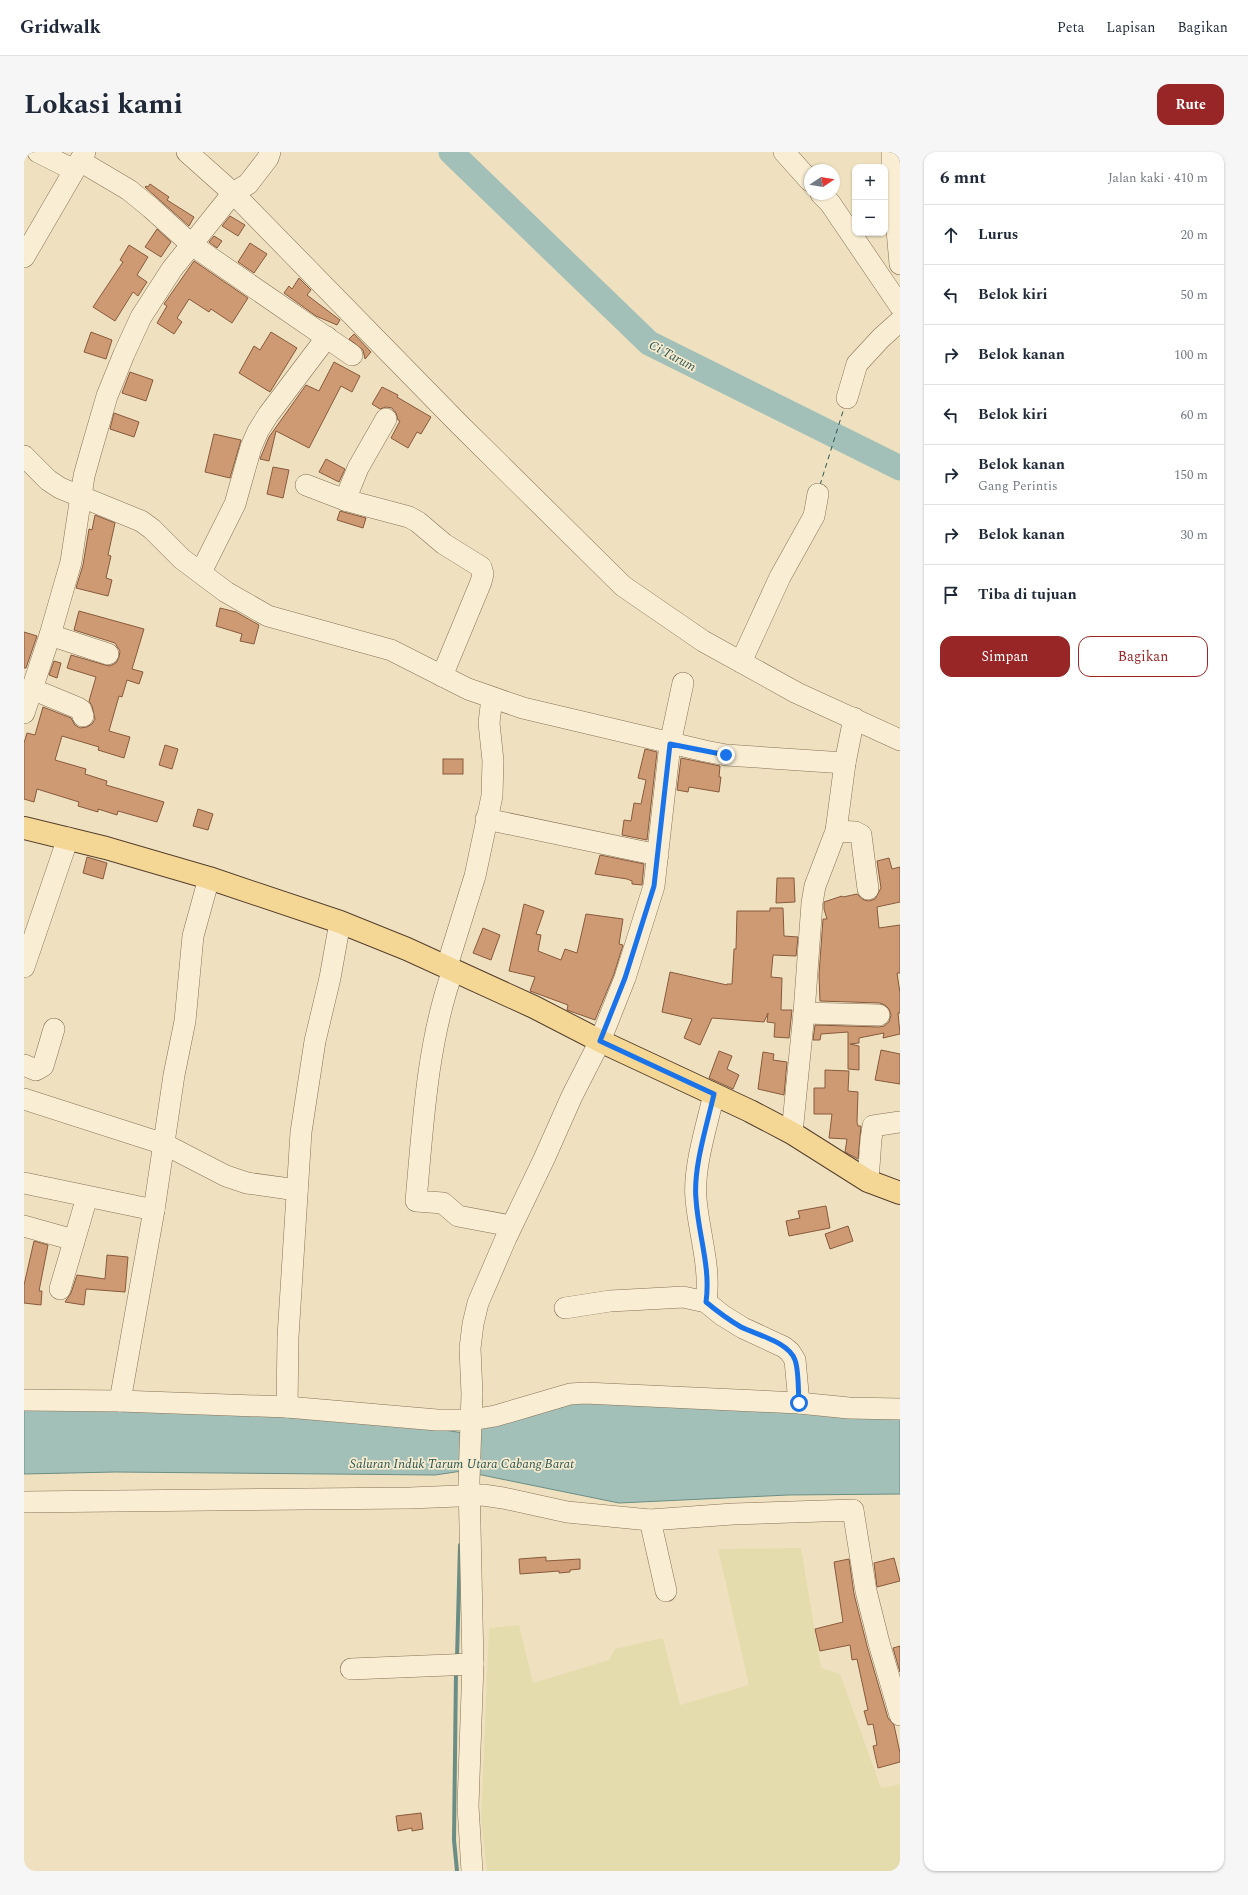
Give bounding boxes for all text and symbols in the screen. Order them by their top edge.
text: Gridwalk [20,13,101,42]
text: Peta [1057,17,1084,38]
text: Lapisan [1106,17,1155,38]
text: Bagikan [1177,17,1228,38]
text: Lokasi kami [24,83,183,126]
button: Rute [1157,84,1224,125]
north arrow [804,164,840,200]
map controls [852,164,888,236]
button: + [852,164,888,200]
text: 6 mnt [940,165,986,191]
text: Jalan kaki · 410 m [1108,168,1208,188]
button: − [852,200,888,236]
text: Lurus [978,223,1018,246]
icon: ahead [940,224,962,246]
text: 20 m [1181,225,1208,245]
text: Belok kiri [978,283,1047,306]
icon: left [940,284,962,306]
text: 50 m [1181,285,1208,305]
water label: Ci Tarum [645,335,700,377]
text: Belok kanan [978,343,1065,366]
icon: right [940,344,962,366]
text: 100 m [1174,345,1208,365]
text: Belok kiri [978,403,1047,426]
icon: left [940,404,962,426]
text: 60 m [1181,405,1208,425]
text: Belok kanan [978,453,1065,476]
icon: right [940,464,962,486]
text: 150 m [1174,465,1208,485]
text: Gang Perintis [978,476,1058,496]
text: Belok kanan [978,523,1065,546]
icon: right [940,524,962,546]
text: 30 m [1181,525,1208,545]
text: Tiba di tujuan [978,583,1077,606]
icon: arrive [940,584,962,606]
button: Simpan [940,636,1070,677]
button: Bagikan [1078,636,1208,677]
route end [717,746,735,764]
route start [790,1394,808,1412]
water label: Saluran Induk Tarum Utara Cabang Barat [350,1454,575,1474]

